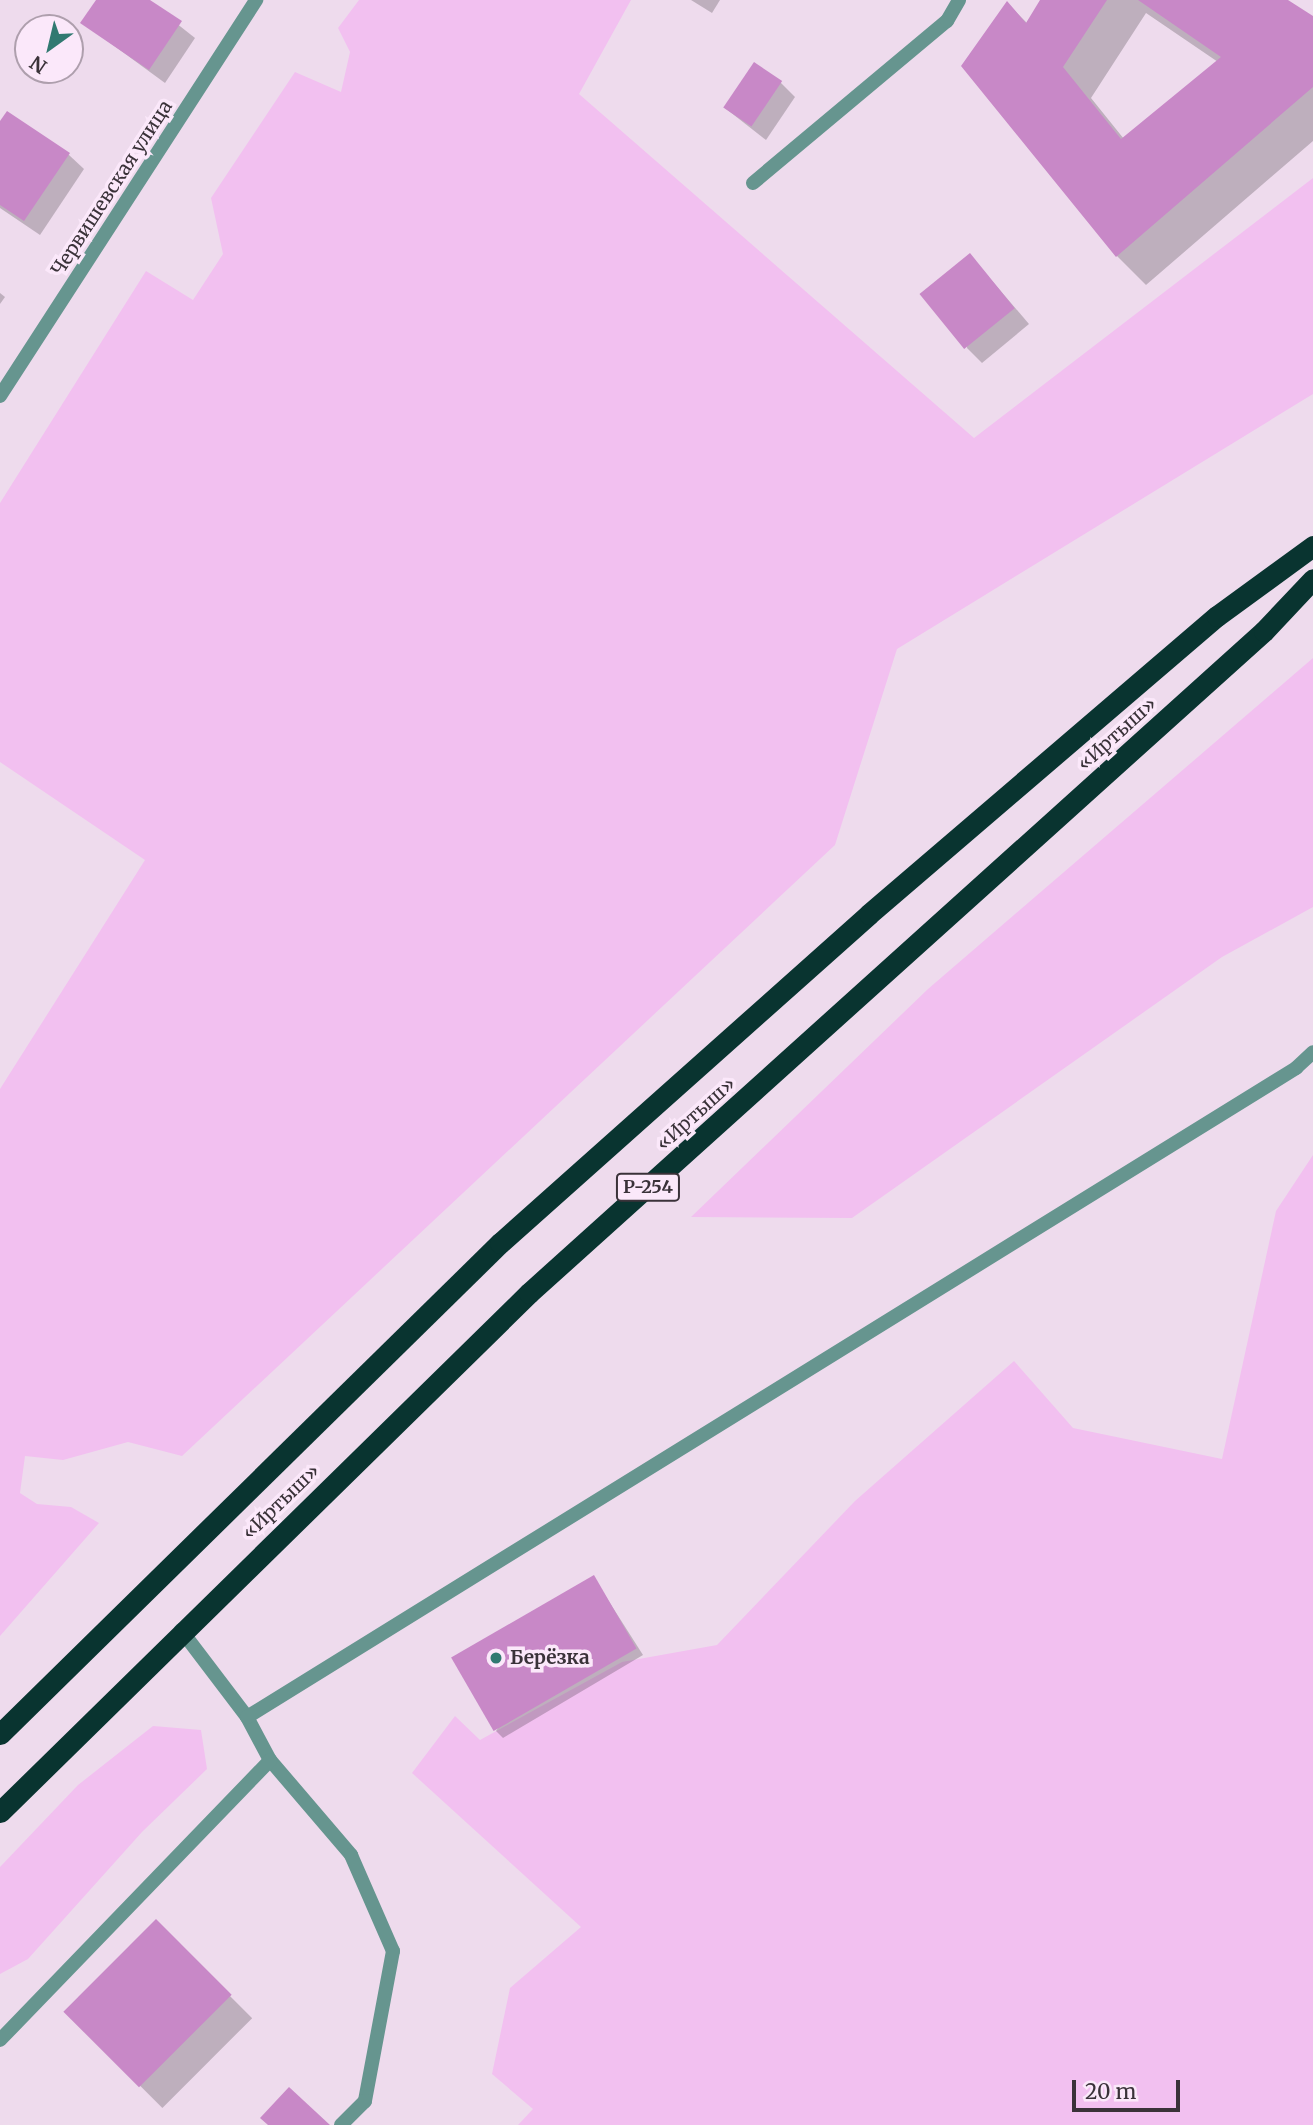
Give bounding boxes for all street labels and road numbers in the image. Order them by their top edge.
street label: Червишевская улица [47,96,177,280]
street label: «Иртыш» [1073,693,1161,775]
street label: «Иртыш» [652,1073,740,1155]
road number: Р-254 [615,1172,681,1202]
street label: «Иртыш» [238,1460,324,1544]

